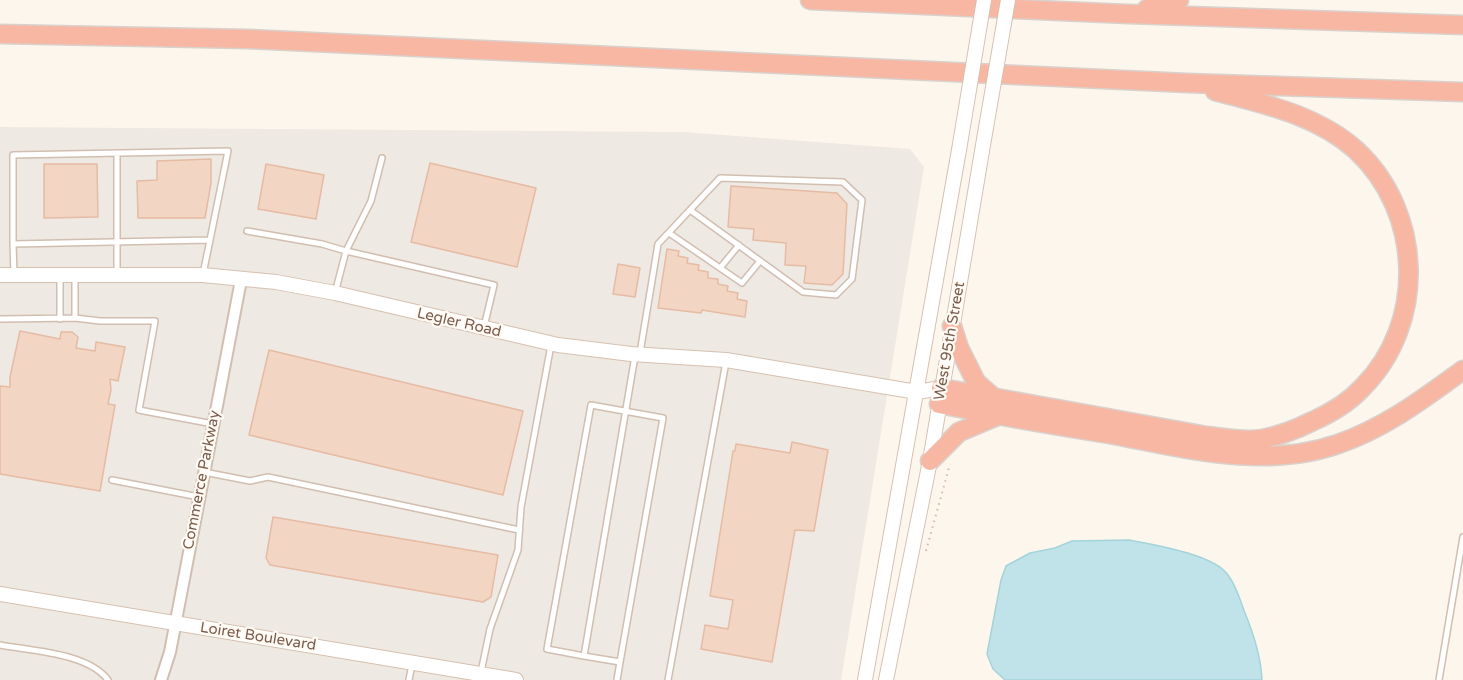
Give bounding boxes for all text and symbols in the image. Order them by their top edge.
street label: West 95th Street [931,280,969,402]
street label: Legler Road [415,305,503,341]
street label: Commerce Parkway [180,409,224,551]
street label: Loiret Boulevard [199,619,317,655]

